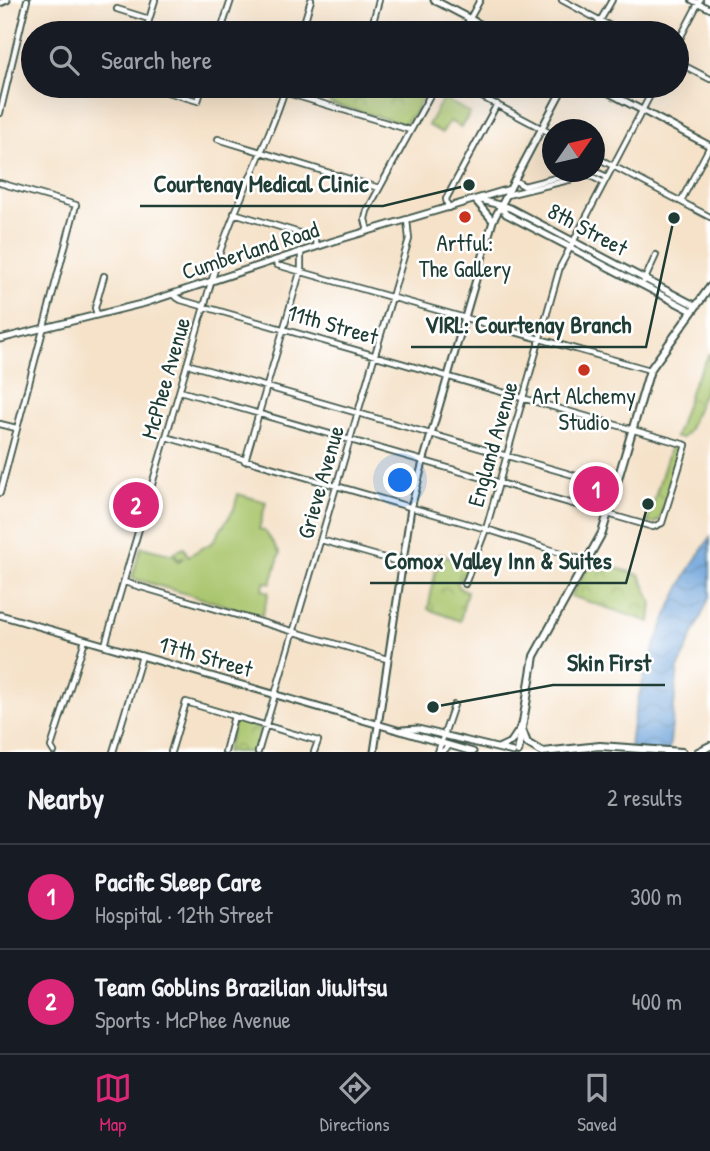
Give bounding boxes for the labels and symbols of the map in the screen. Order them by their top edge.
north arrow [542,119,605,182]
callout: Courtenay Medical Clinic [140,161,383,206]
text: Courtenay Medical Clinic [153,167,369,200]
street label: 8th Street [543,195,634,263]
marker: Artful: The Gallery [457,209,473,225]
street label: Cumberland Road [177,213,323,287]
place label: Artful: The Gallery [419,227,512,284]
street label: 11th Street [284,296,383,352]
callout: VIRL: Courtenay Branch [411,302,646,347]
text: VIRL: Courtenay Branch [425,308,631,341]
street label: McPhee Avenue [133,314,197,442]
marker: Art Alchemy Studio [576,362,592,378]
street label: England Avenue [459,378,525,510]
place label: Art Alchemy Studio [532,380,636,437]
street label: Grieve Avenue [289,422,351,542]
your location [383,463,417,497]
pin: 1 [573,463,619,515]
pin: 2 [113,479,159,531]
callout: Comox Valley Inn & Suites [370,538,626,583]
text: Comox Valley Inn & Suites [384,544,612,577]
street label: 17th Street [156,628,258,684]
callout: Skin First [553,640,665,685]
text: Skin First [567,646,652,678]

